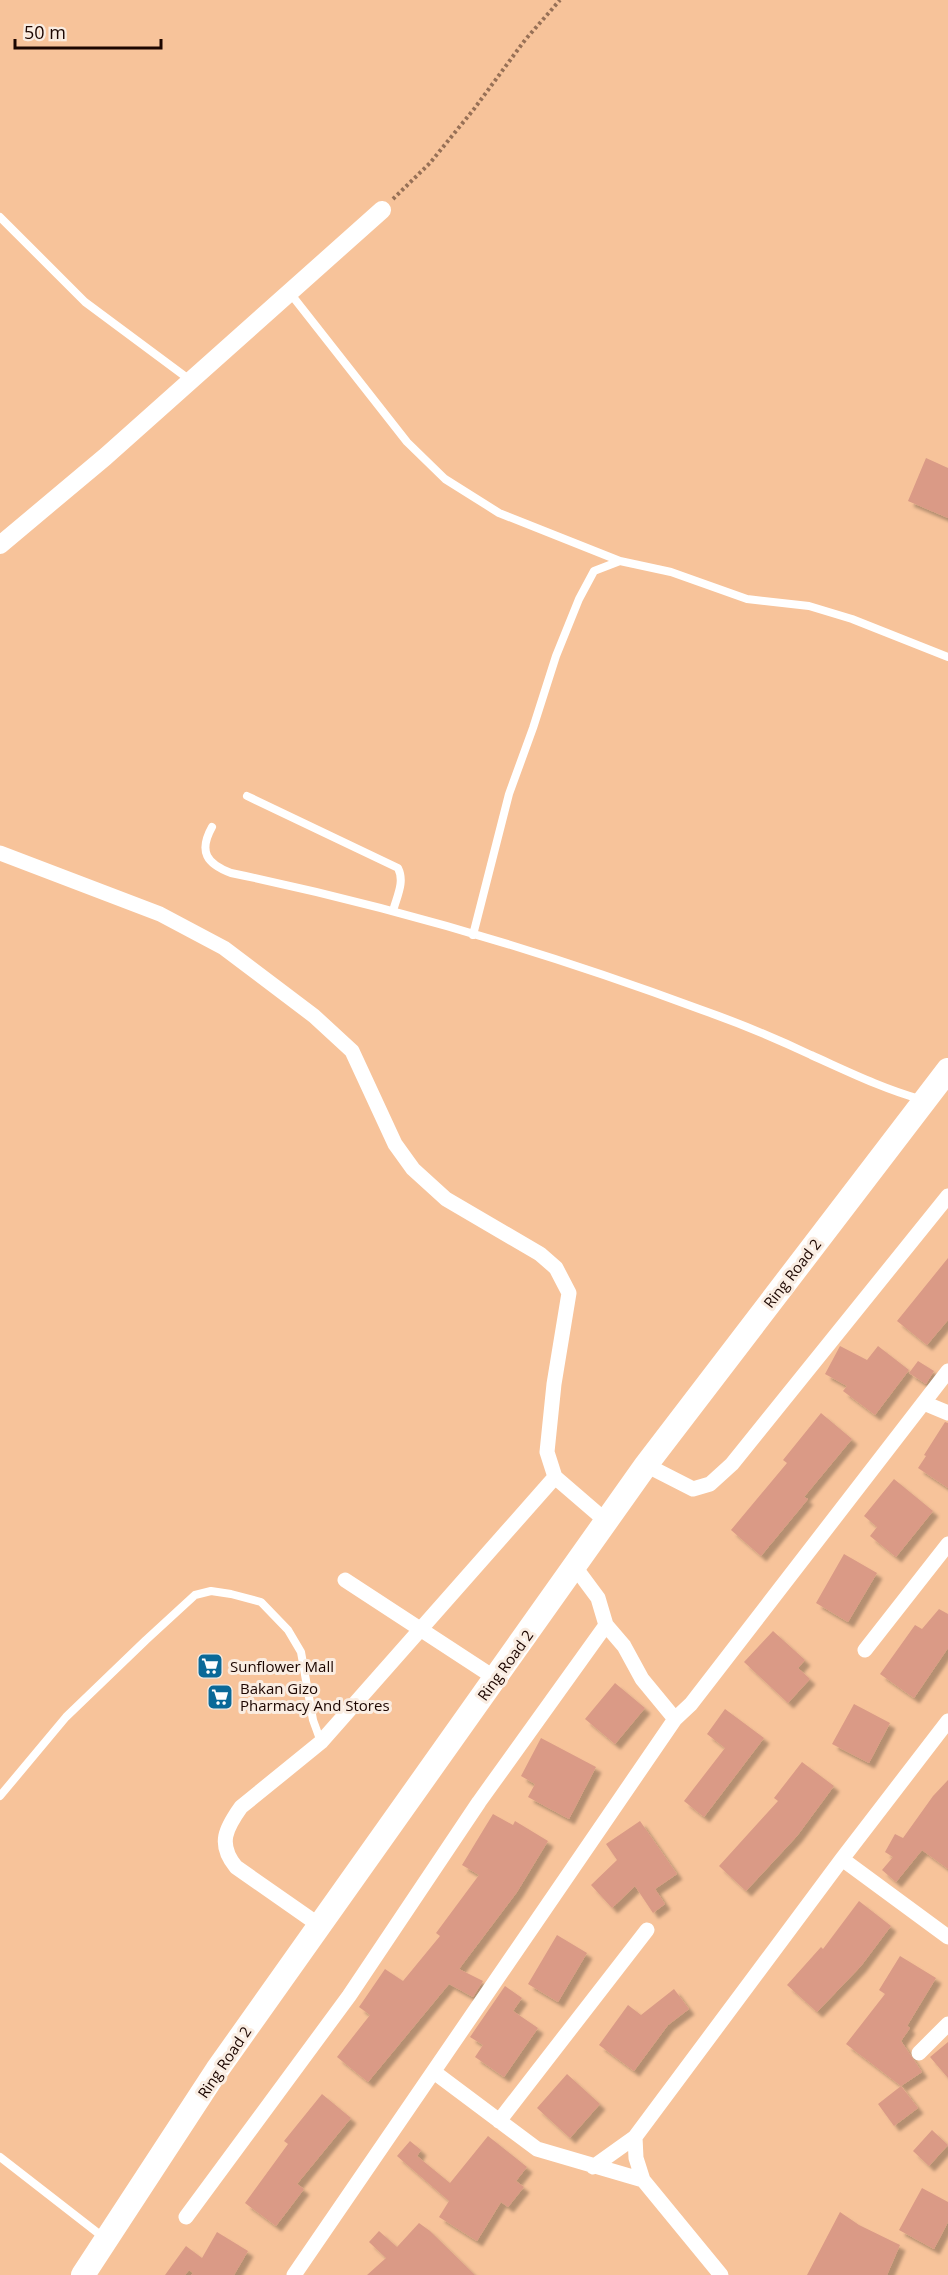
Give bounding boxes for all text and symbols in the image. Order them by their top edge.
scale bar [15,12,160,50]
text: 50 m [24,20,66,44]
street label: Ring Road 2 [759,1234,825,1312]
street label: Ring Road 2 [473,1626,537,1704]
supermarket icon: Sunflower Mall [195,1651,225,1681]
place label: Sunflower Mall [230,1656,334,1676]
place label: Bakan Gizo Pharmacy And Stores [240,1678,390,1715]
supermarket icon: Bakan Gizo Pharmacy And Stores [205,1682,235,1712]
street label: Ring Road 2 [193,2022,255,2102]

